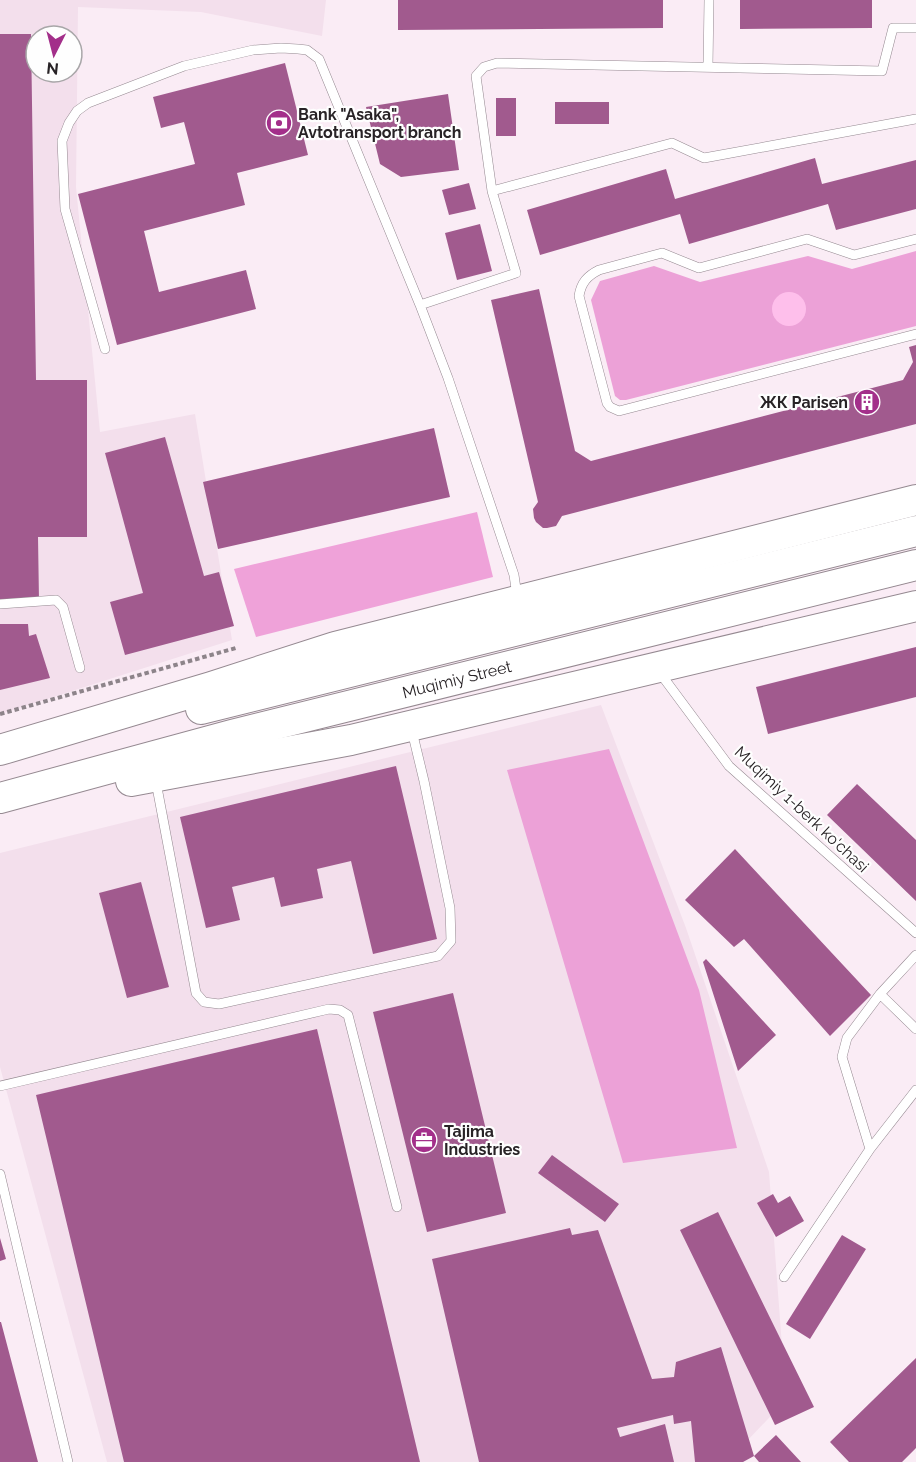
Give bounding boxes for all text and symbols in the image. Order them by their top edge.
north arrow [24,24,84,84]
text: N [45,58,60,79]
place label: Bank "Asaka", Avtotransport branch [298,105,462,142]
bank icon: Bank "Asaka", Avtotransport branch [264,108,294,138]
building icon: ЖК Parisen [852,387,882,417]
place label: ЖК Parisen [760,393,848,412]
street label: Muqimiy Street [400,657,514,702]
street label: Muqimiy 1-berk ko'chasi [731,742,873,876]
place label: Tajima Industries [444,1122,520,1159]
office icon: Tajima Industries [409,1125,439,1155]

